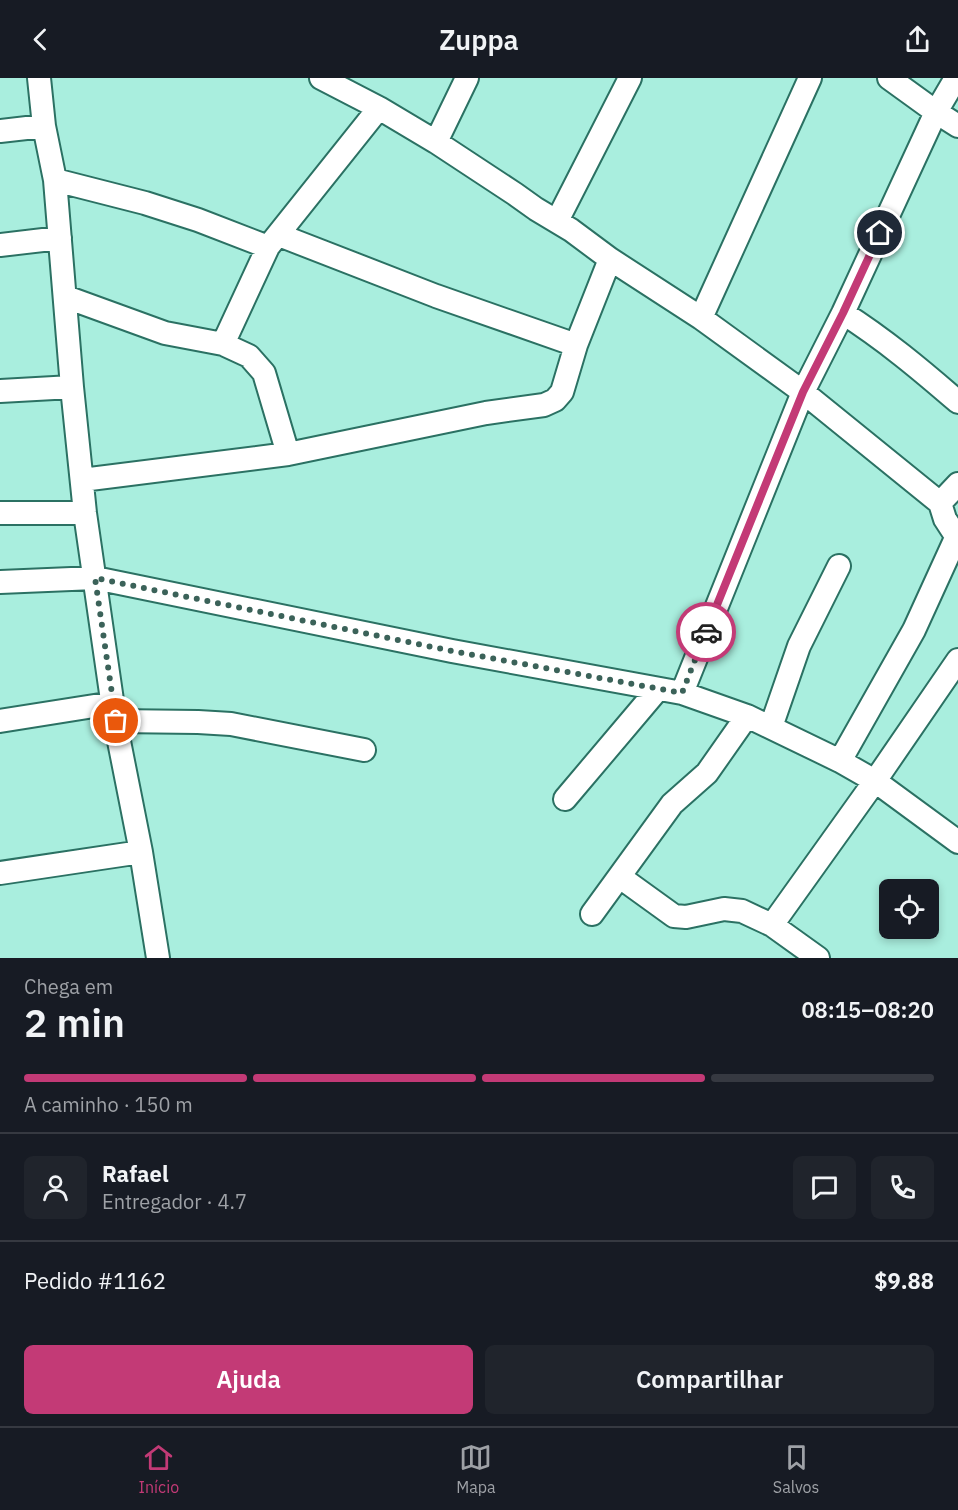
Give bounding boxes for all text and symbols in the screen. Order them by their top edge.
text: Zuppa [439,22,519,57]
icon: back [24,23,57,56]
icon: share [901,23,934,56]
pin [854,207,905,258]
icon: home [863,216,896,249]
courier [676,602,736,662]
icon: car [690,616,723,649]
pin [90,695,141,746]
icon: bag [99,704,132,737]
map controls [879,879,939,939]
button: locate [879,879,939,939]
text: Chega em [24,973,113,1000]
text: 08:15–08:20 [801,995,934,1024]
text: 2 min [24,997,125,1048]
text: A caminho · 150 m [24,1091,193,1118]
button: person [24,1156,87,1219]
button: chat [793,1156,856,1219]
button: phone [871,1156,934,1219]
text: Rafael [102,1159,169,1188]
text: Entregador · 4.7 [102,1188,247,1215]
text: Pedido #1162 [24,1266,166,1295]
text: $9.88 [874,1266,934,1295]
button: Ajuda [24,1345,473,1414]
button: Compartilhar [485,1345,934,1414]
tab: Início [139,1441,179,1497]
tab: Mapa [456,1441,496,1497]
tab: Salvos [773,1441,819,1497]

